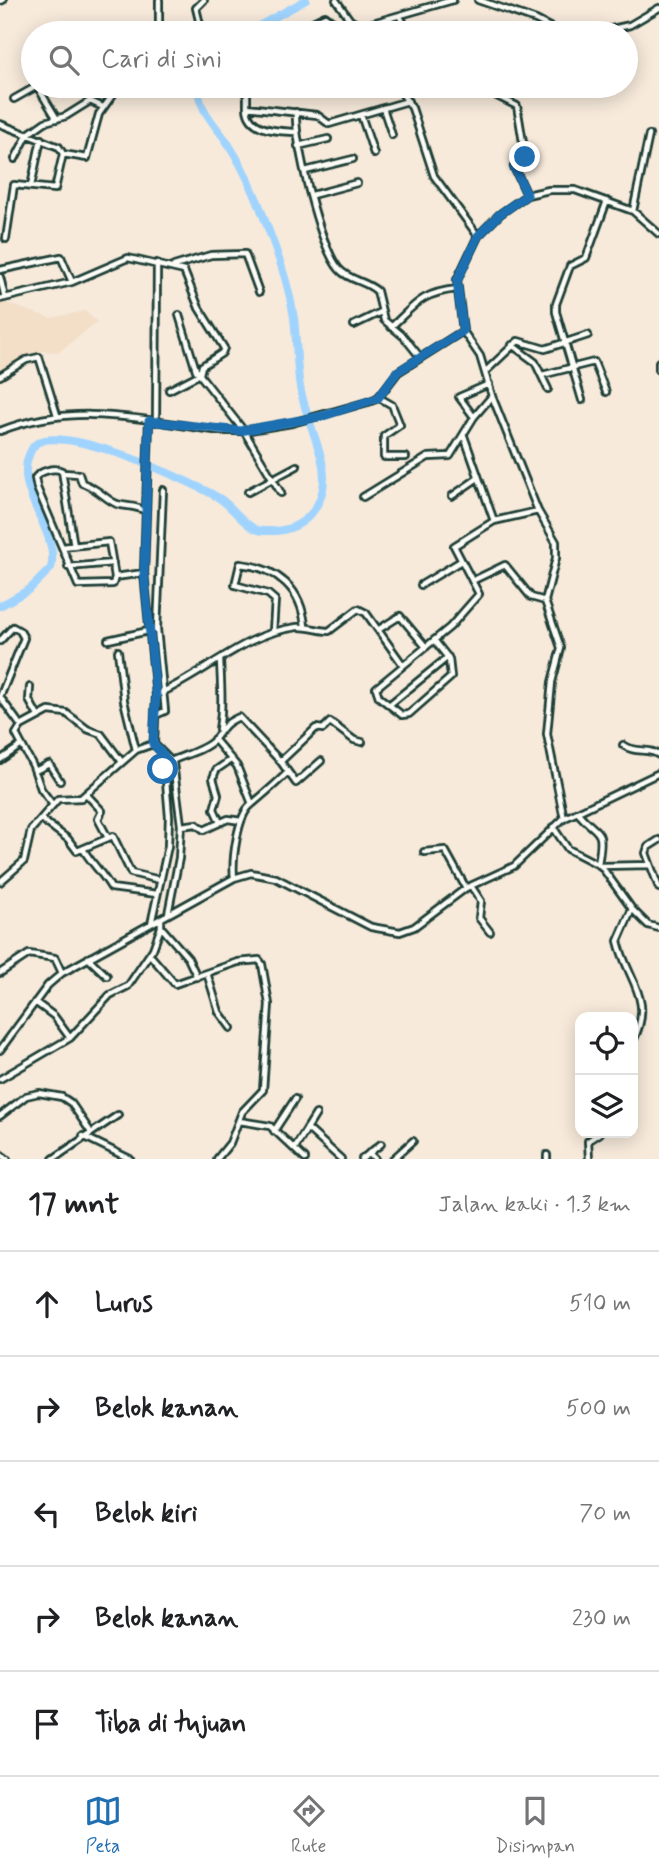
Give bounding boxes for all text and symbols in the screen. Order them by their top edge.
search box [21,21,638,98]
icon: search [45,41,83,79]
text: Cari di sini [101,43,222,77]
route end [509,141,540,172]
route start [147,753,178,784]
map controls [575,1012,638,1138]
button: locate [575,1012,638,1075]
button: layers [575,1075,638,1138]
text: 17 mnt [28,1185,119,1224]
text: Jalan kaki · 1.3 km [438,1190,631,1220]
icon: ahead [28,1285,66,1323]
text: Lurus [95,1287,153,1321]
text: 510 m [569,1289,631,1319]
icon: right [28,1390,66,1428]
text: Belok kanan [95,1392,238,1426]
text: 500 m [566,1394,631,1424]
icon: left [28,1495,66,1533]
text: Belok kiri [95,1497,197,1531]
text: 70 m [579,1499,631,1529]
icon: right [28,1600,66,1638]
text: Belok kanan [95,1602,238,1636]
text: 230 m [572,1604,631,1634]
icon: arrive [28,1705,66,1743]
text: Tiba di tujuan [95,1707,246,1741]
tab: Peta [84,1792,122,1859]
tab: Rute [290,1792,328,1859]
tab: Disimpan [495,1792,575,1859]

